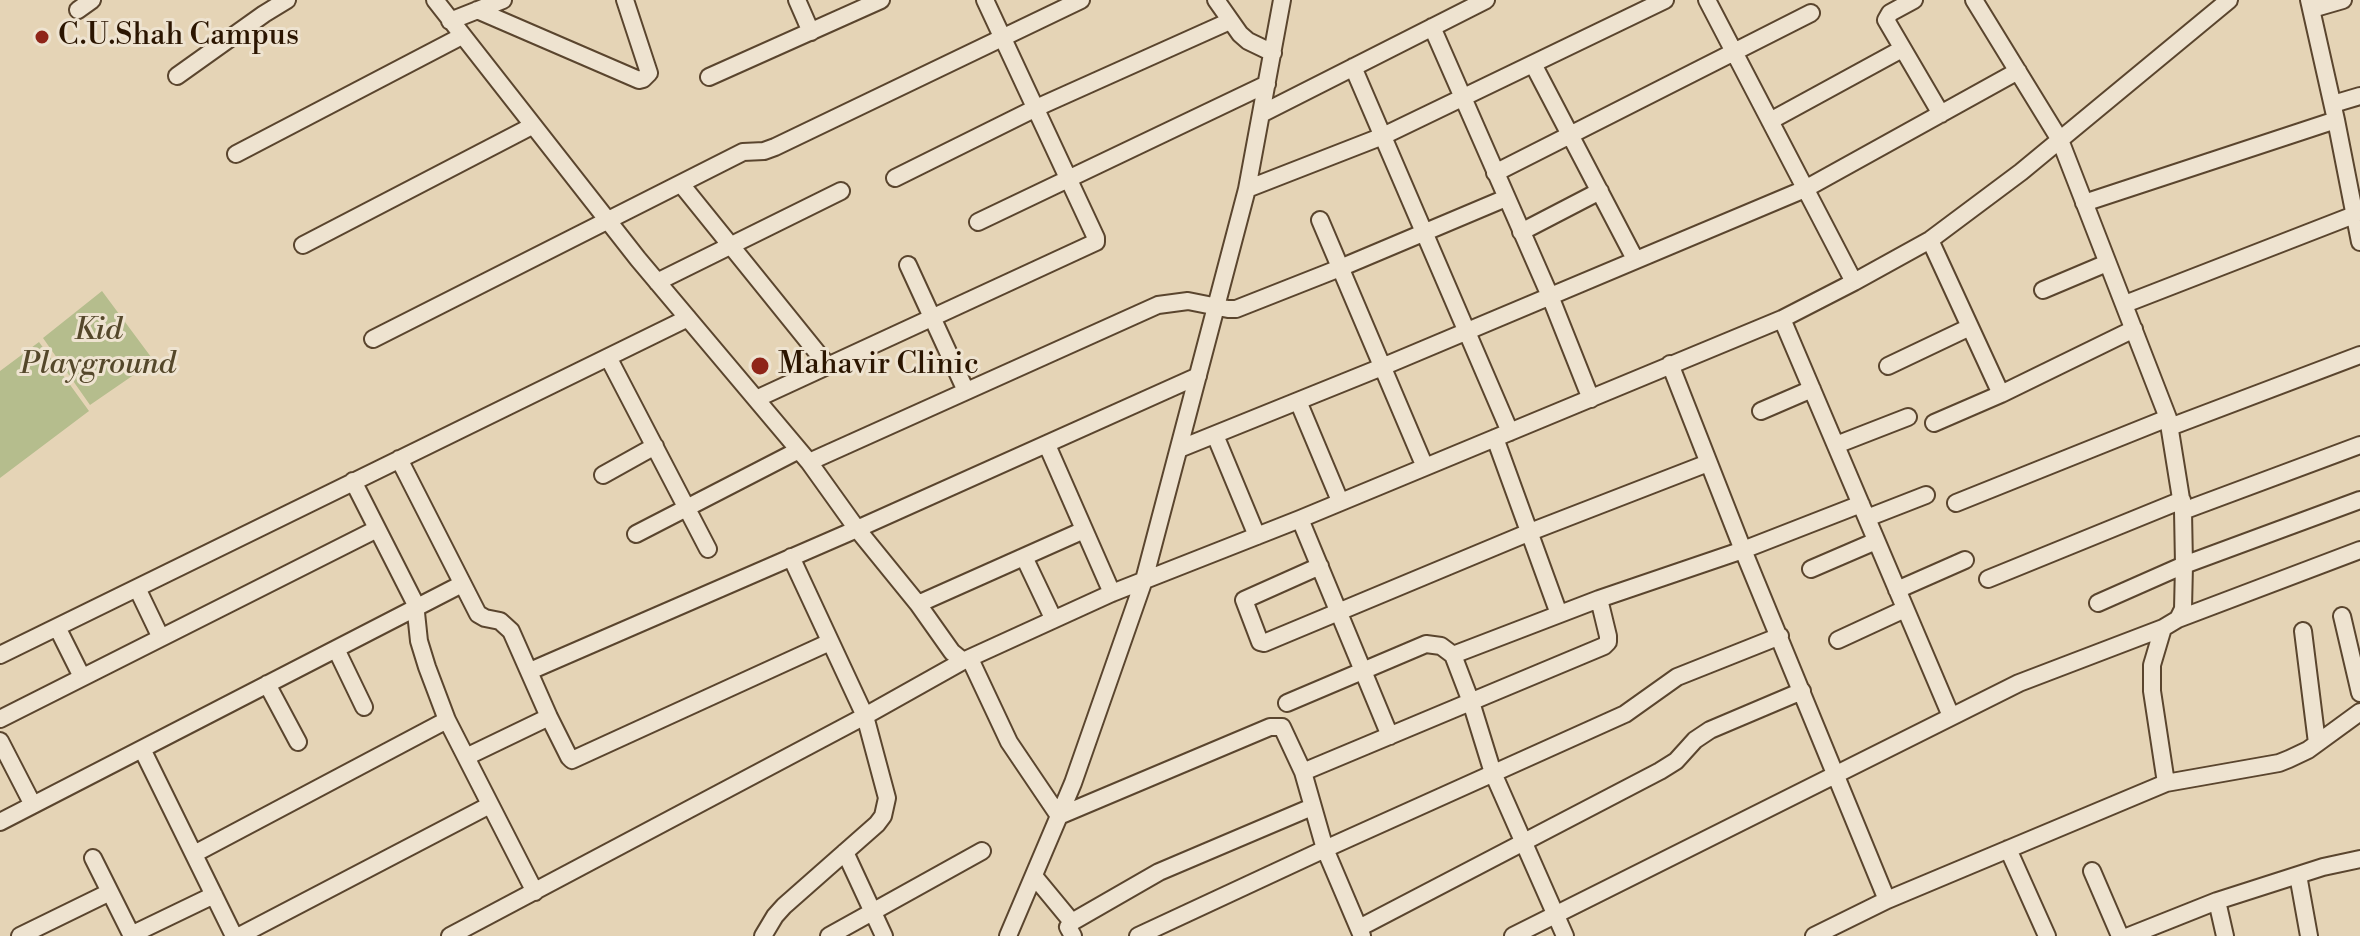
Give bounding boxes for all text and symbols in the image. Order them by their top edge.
place label: C.U.Shah Campus [58,19,299,55]
marker: C.U.Shah Campus [33,28,51,46]
park label: Kid Playground [20,314,176,384]
place label: Mahavir Clinic [778,348,979,384]
marker: Mahavir Clinic [749,355,771,377]

